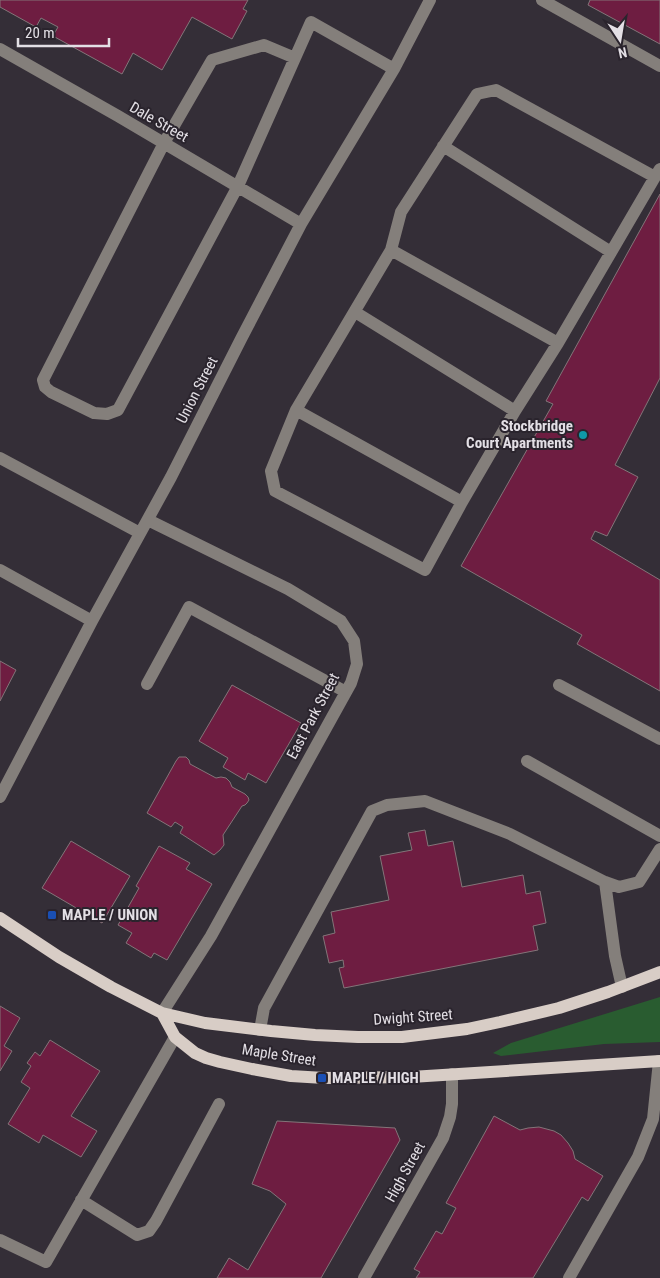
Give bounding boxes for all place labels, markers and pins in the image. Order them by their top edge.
place label: Stockbridge Court Apartments [466,417,573,452]
marker: Stockbridge Court Apartments [577,429,589,441]
place label: MAPLE / UNION [62,906,157,924]
marker: MAPLE / UNION [46,909,58,921]
place label: MAPLE / HIGH [332,1069,419,1087]
marker: MAPLE / HIGH [316,1072,328,1084]

